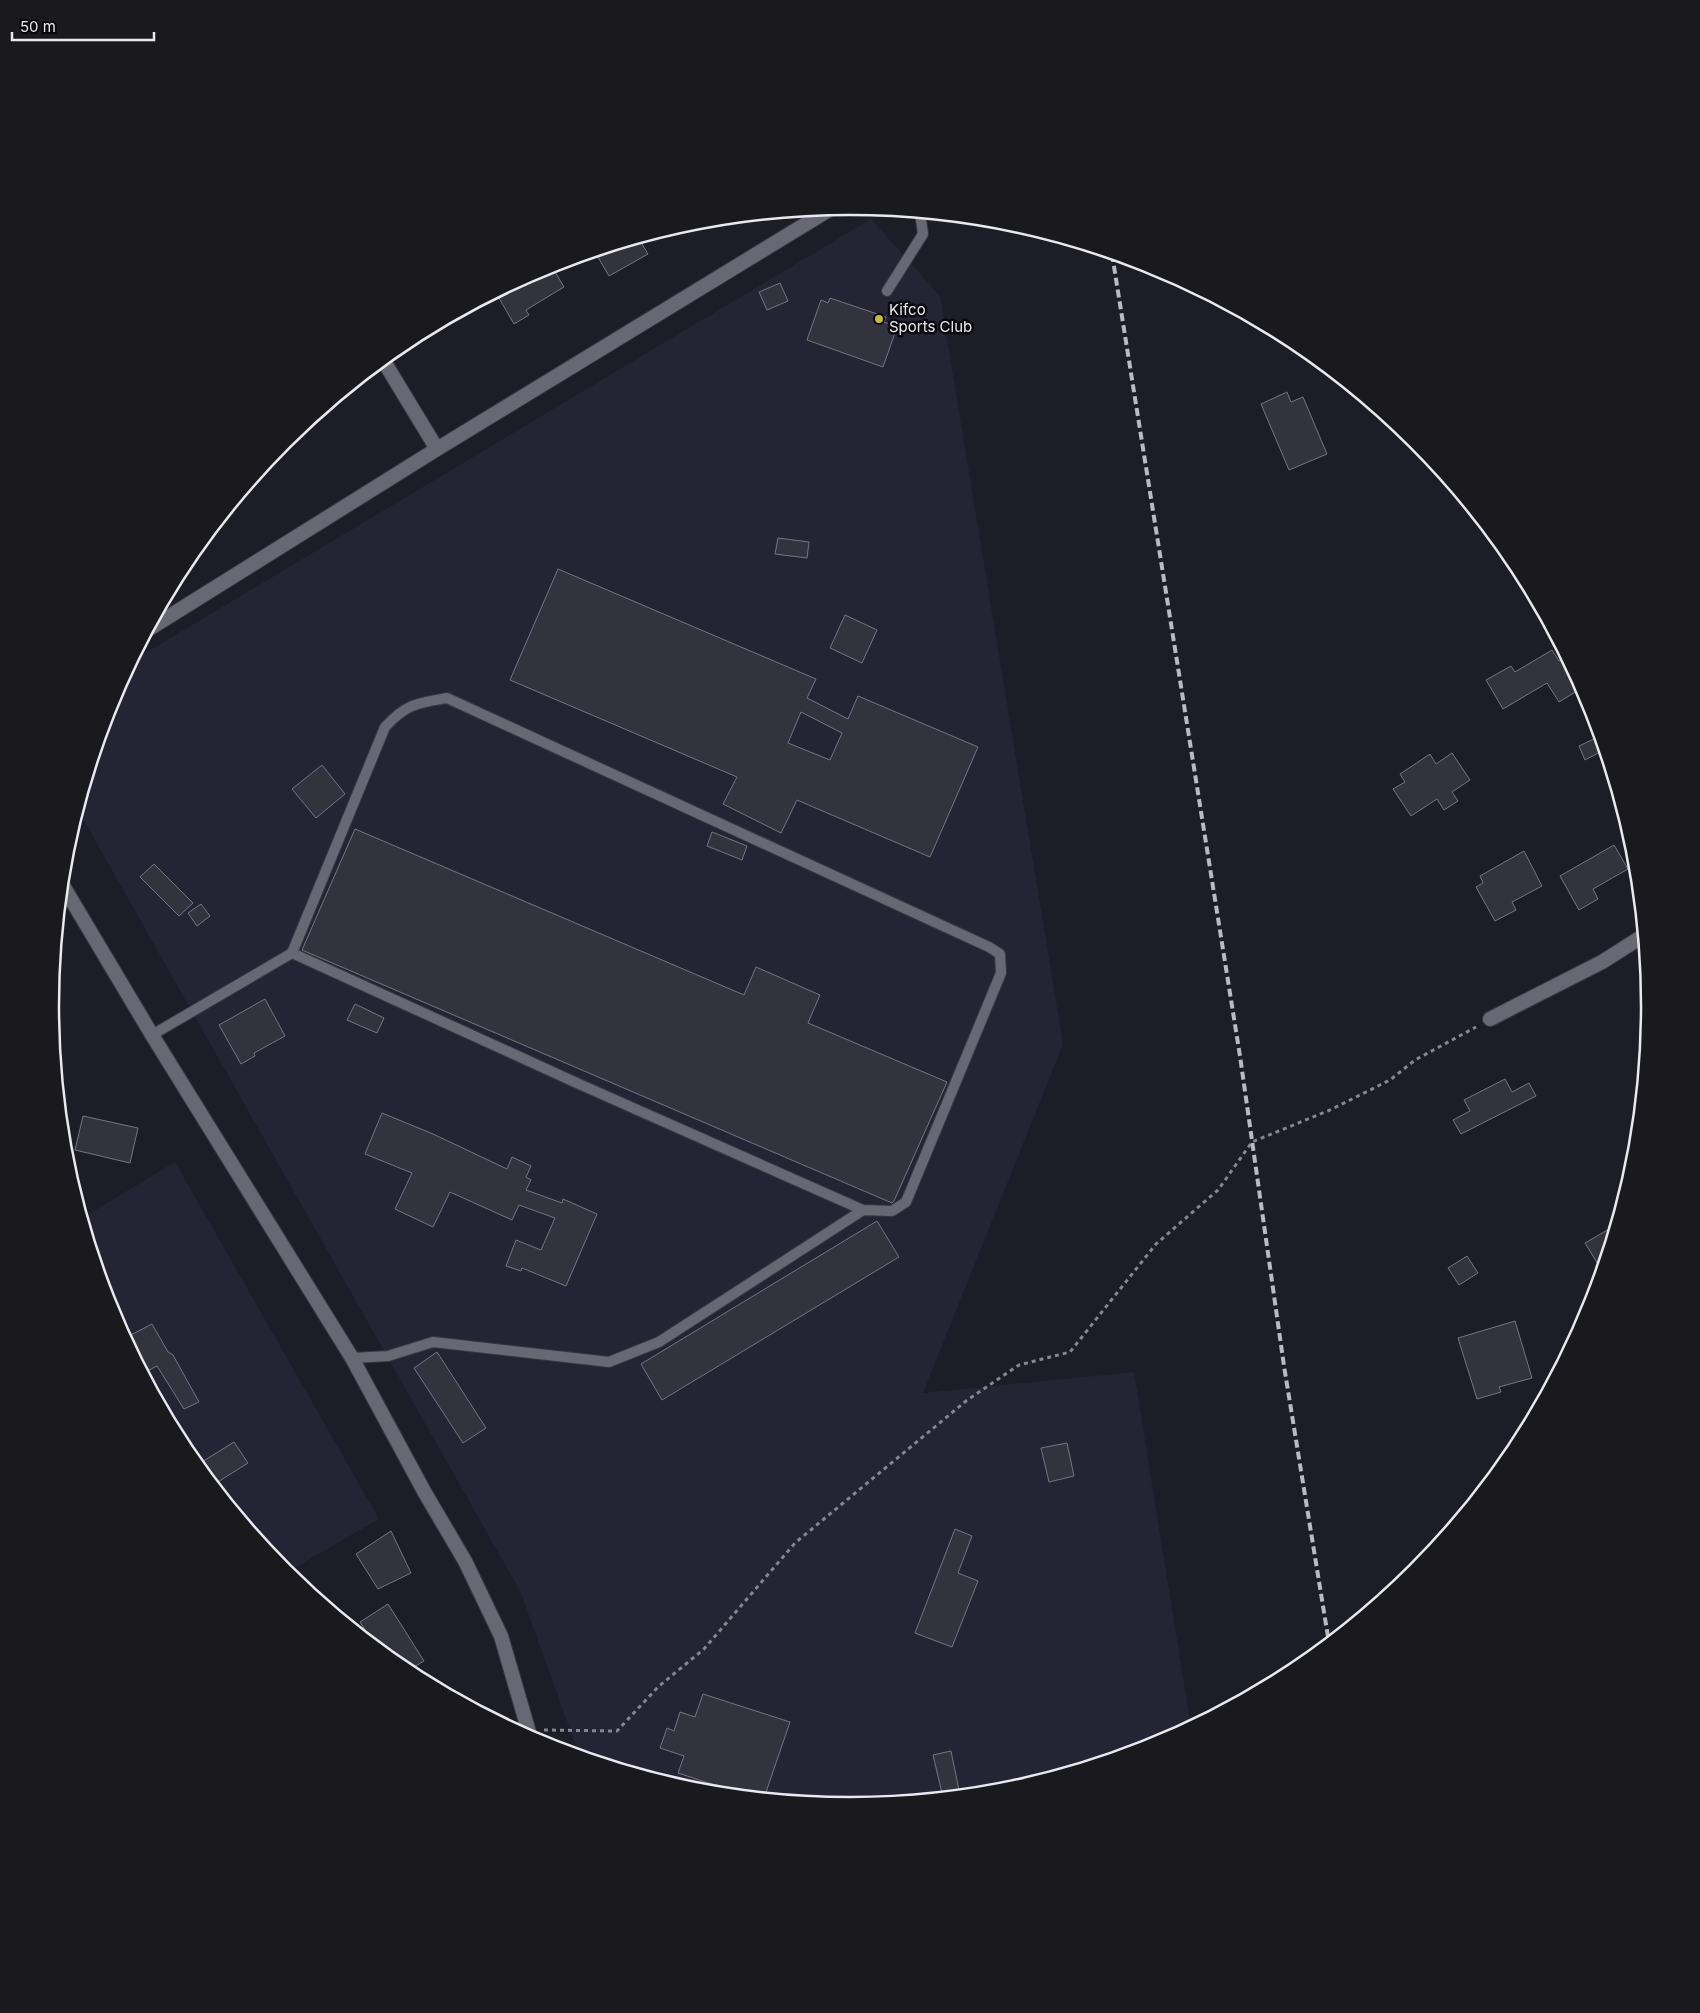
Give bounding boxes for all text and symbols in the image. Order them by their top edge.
scale bar [12,10,155,42]
text: 50 m [20,17,56,36]
place label: Kifco Sports Club [889,300,972,336]
marker: Kifco Sports Club [873,313,885,325]

